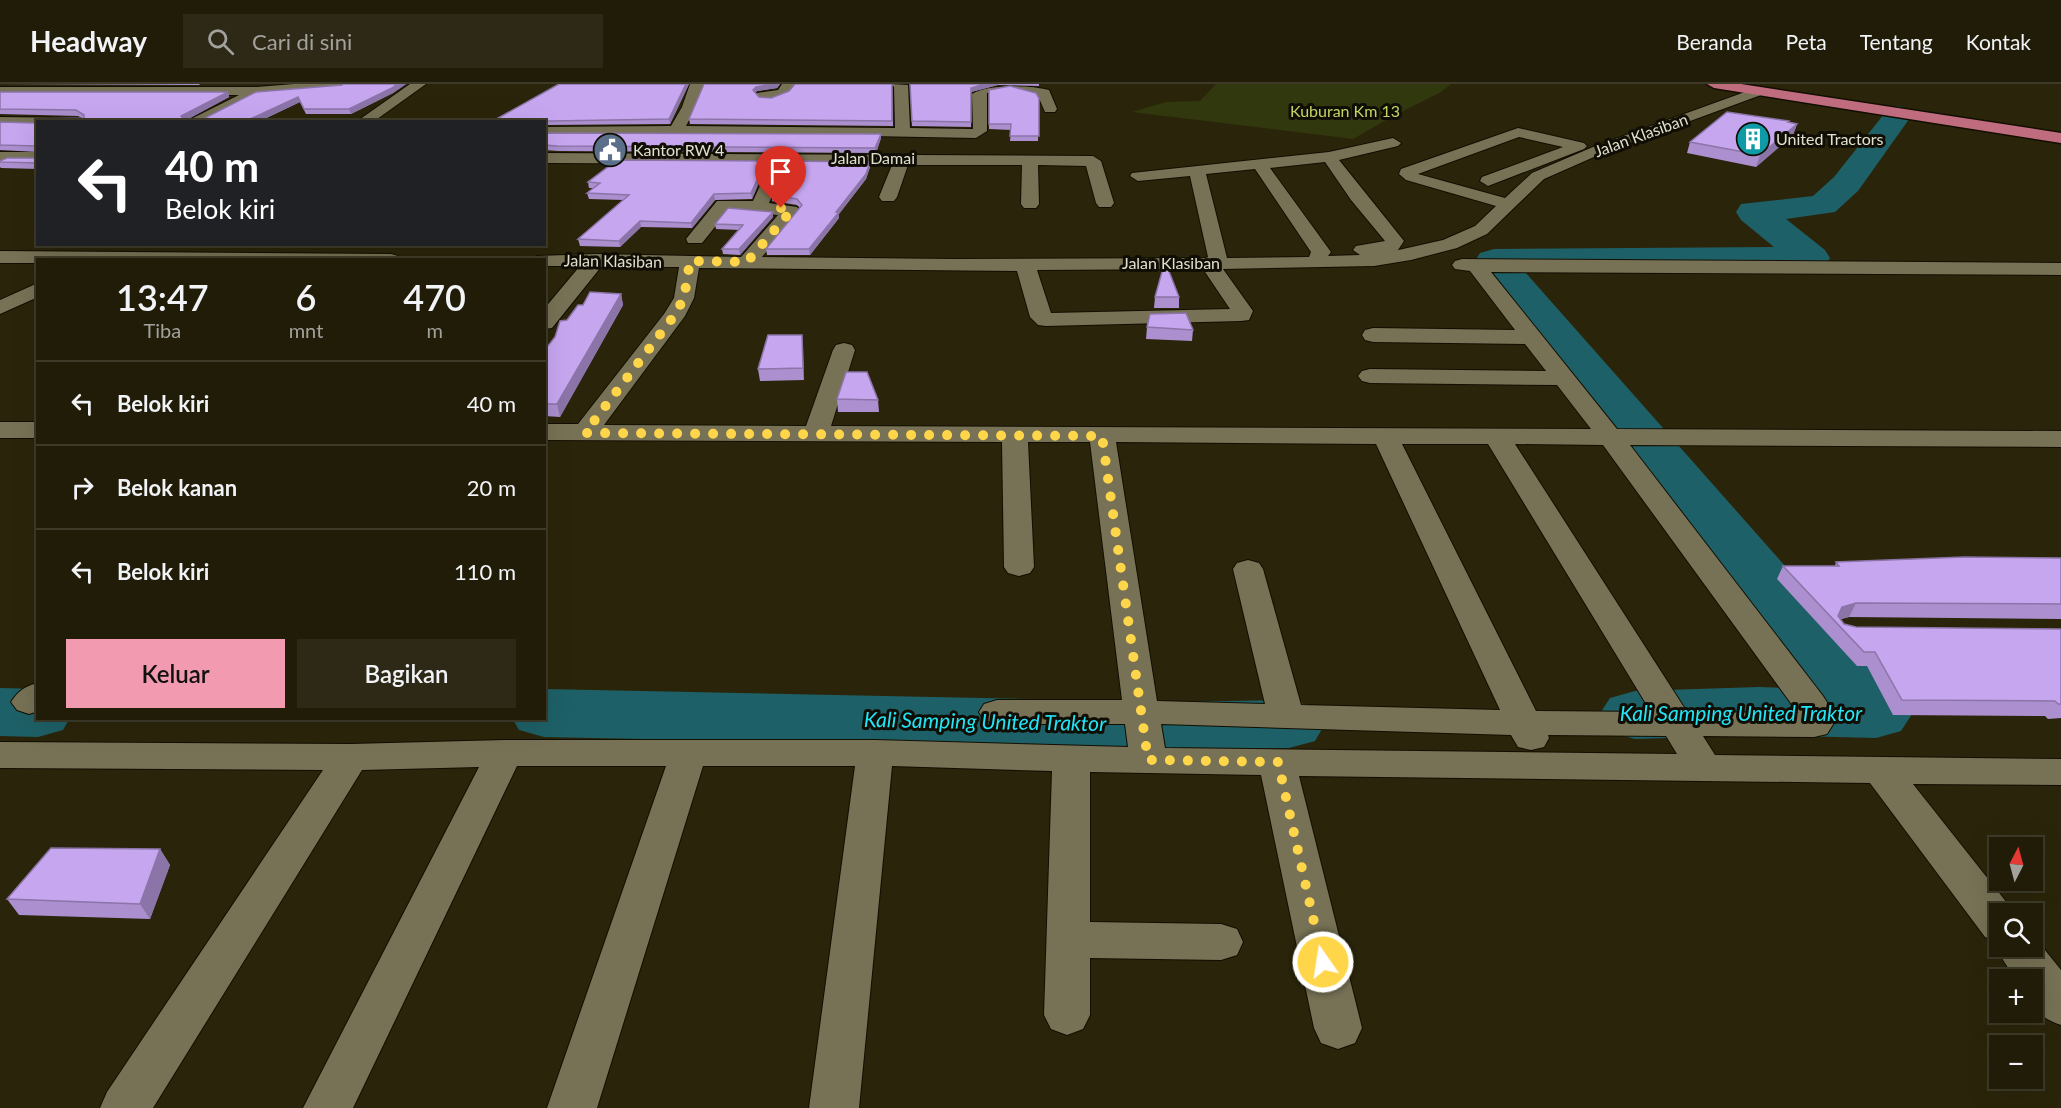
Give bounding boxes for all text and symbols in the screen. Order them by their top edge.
search box [183,14,603,68]
text: Headway [30,24,147,58]
icon: search [204,25,237,58]
text: Cari di sini [252,28,352,55]
text: Beranda [1676,29,1753,54]
text: Peta [1786,29,1827,54]
text: Tentang [1860,29,1933,54]
text: Kontak [1966,29,2031,54]
park label: Kuburan Km 13 [1290,101,1400,120]
street label: Jalan Klasiban [1591,109,1690,160]
building icon: United Tractors [1735,121,1771,157]
place label: United Tractors [1776,129,1884,148]
public building icon: Kantor RW 4 [592,132,628,168]
place label: Kantor RW 4 [633,140,724,159]
text: 40 m [165,141,259,191]
icon: left [66,144,144,222]
pin [755,146,806,208]
street label: Jalan Damai [831,148,915,167]
icon: arrive [764,155,797,188]
text: Belok kiri [165,192,275,225]
street label: Jalan Klasiban [564,250,662,271]
street label: Jalan Klasiban [1122,253,1220,272]
text: 13:47 [116,275,209,319]
text: 6 [296,275,316,319]
text: 470 [403,275,466,319]
text: Tiba [143,318,181,342]
text: mnt [289,318,323,342]
text: m [426,318,443,342]
icon: left [66,387,99,420]
text: Belok kiri [117,390,209,417]
text: 40 m [467,390,516,417]
icon: right [66,471,99,504]
text: Belok kanan [117,474,237,501]
text: 20 m [467,474,516,501]
icon: left [66,555,99,588]
text: Belok kiri [117,558,209,585]
text: 110 m [454,558,516,585]
button: Keluar [66,639,285,708]
button: Bagikan [297,639,516,708]
water label: Kali Samping United Traktor [1620,700,1863,725]
water label: Kali Samping United Traktor [864,706,1107,735]
north arrow [1989,837,2043,891]
map controls [1989,837,2043,1089]
button: search [1989,903,2043,957]
position arrow [1291,930,1355,994]
button: + [1989,969,2043,1023]
button: − [1989,1035,2043,1089]

